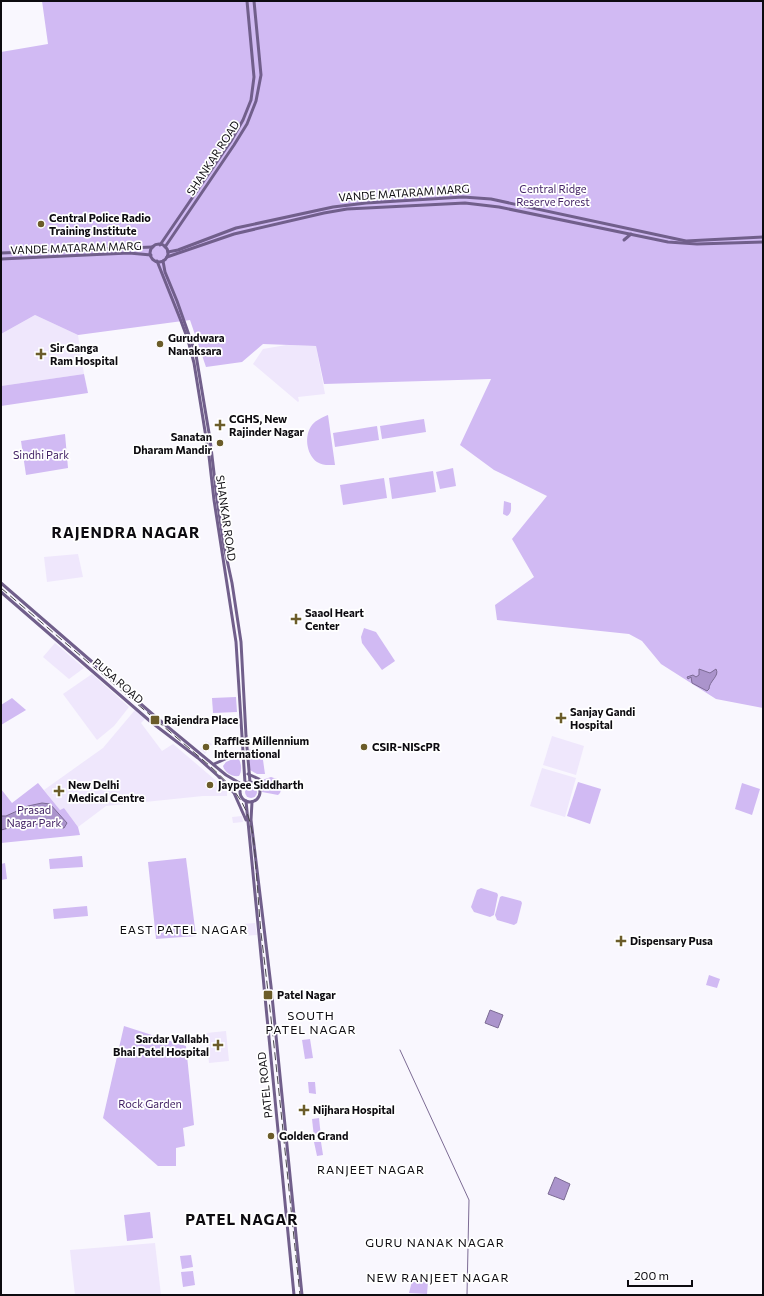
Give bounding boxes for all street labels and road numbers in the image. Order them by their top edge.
street label: SHANKAR ROAD [184,118,242,198]
street label: VANDE MATARAM MARG [338,181,470,204]
street label: VANDE MATARAM MARG [10,239,142,256]
street label: SHANKAR ROAD [214,474,239,562]
street label: PUSA ROAD [90,655,146,706]
street label: PATEL ROAD [255,1051,274,1119]

